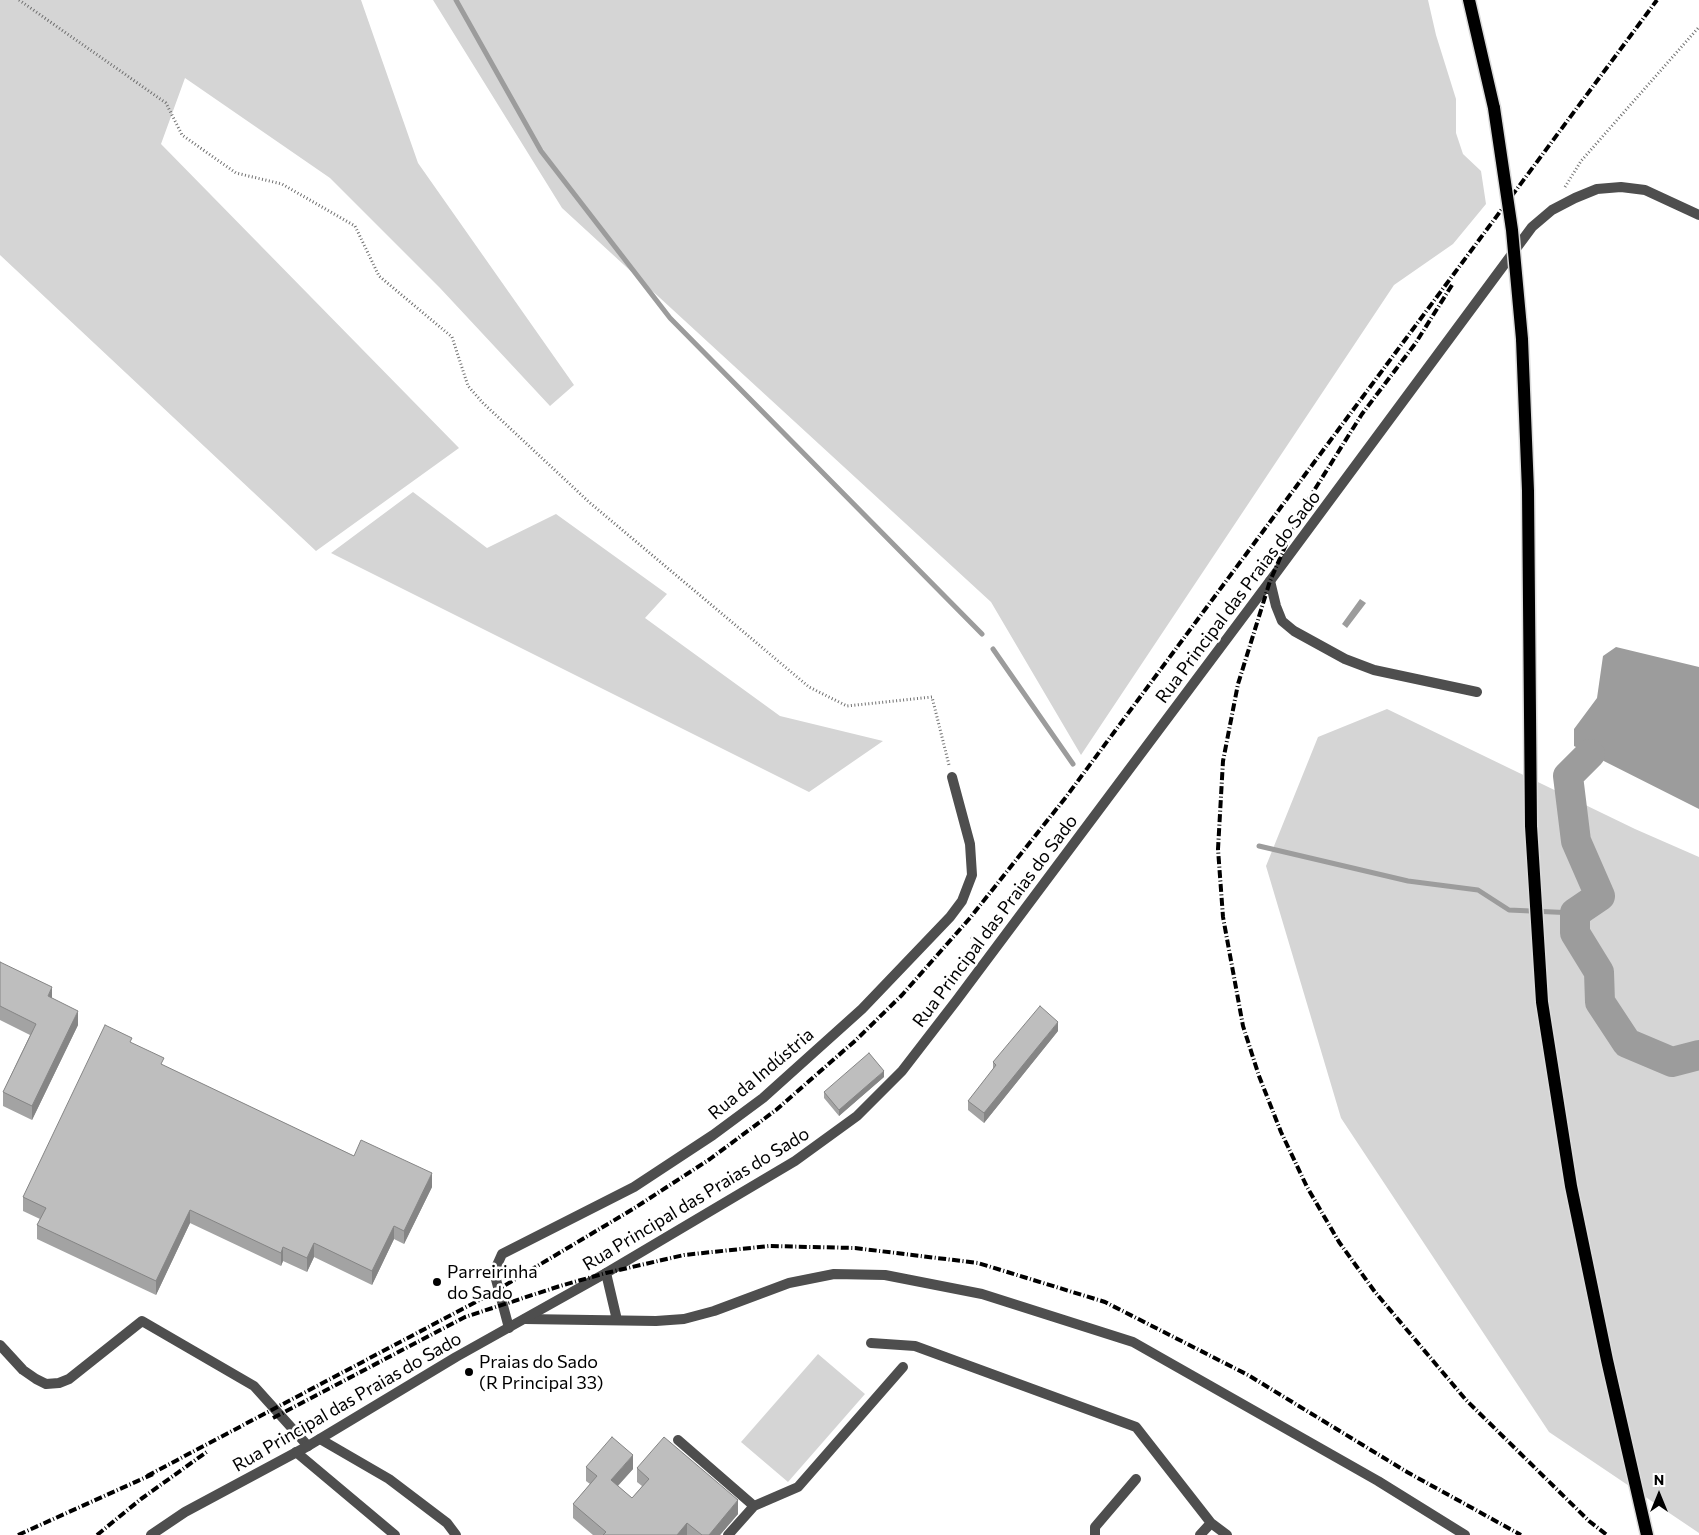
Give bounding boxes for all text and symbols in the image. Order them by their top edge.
street label: Rua Principal das Praias do Sado [1151,486,1325,708]
street label: Rua Principal das Praias do Sado [908,810,1082,1032]
street label: Rua da Indústria [704,1024,818,1124]
street label: Rua Principal das Praias do Sado [579,1123,813,1275]
place label: Parreirinha do Sado [447,1261,538,1304]
marker: Parreirinha do Sado [431,1276,443,1288]
street label: Rua Principal das Praias do Sado [229,1328,465,1476]
place label: Praias do Sado (R Principal 33) [479,1351,603,1394]
marker: Praias do Sado (R Principal 33) [463,1366,475,1378]
north arrow [1634,1470,1684,1520]
text: N [1654,1471,1664,1488]

